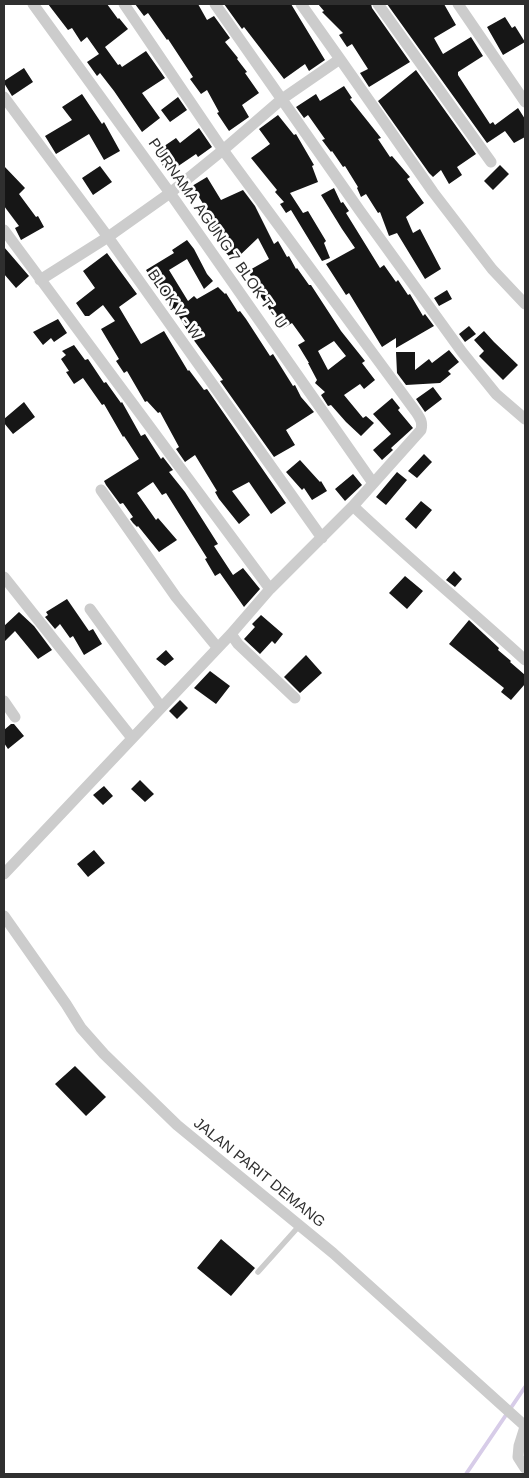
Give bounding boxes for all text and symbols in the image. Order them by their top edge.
street label: PURNAMA AGUNG 7 BLOK T - U [144,135,290,333]
street label: BLOK V - W [143,266,205,344]
street label: JALAN PARIT DEMANG [190,1114,328,1232]

